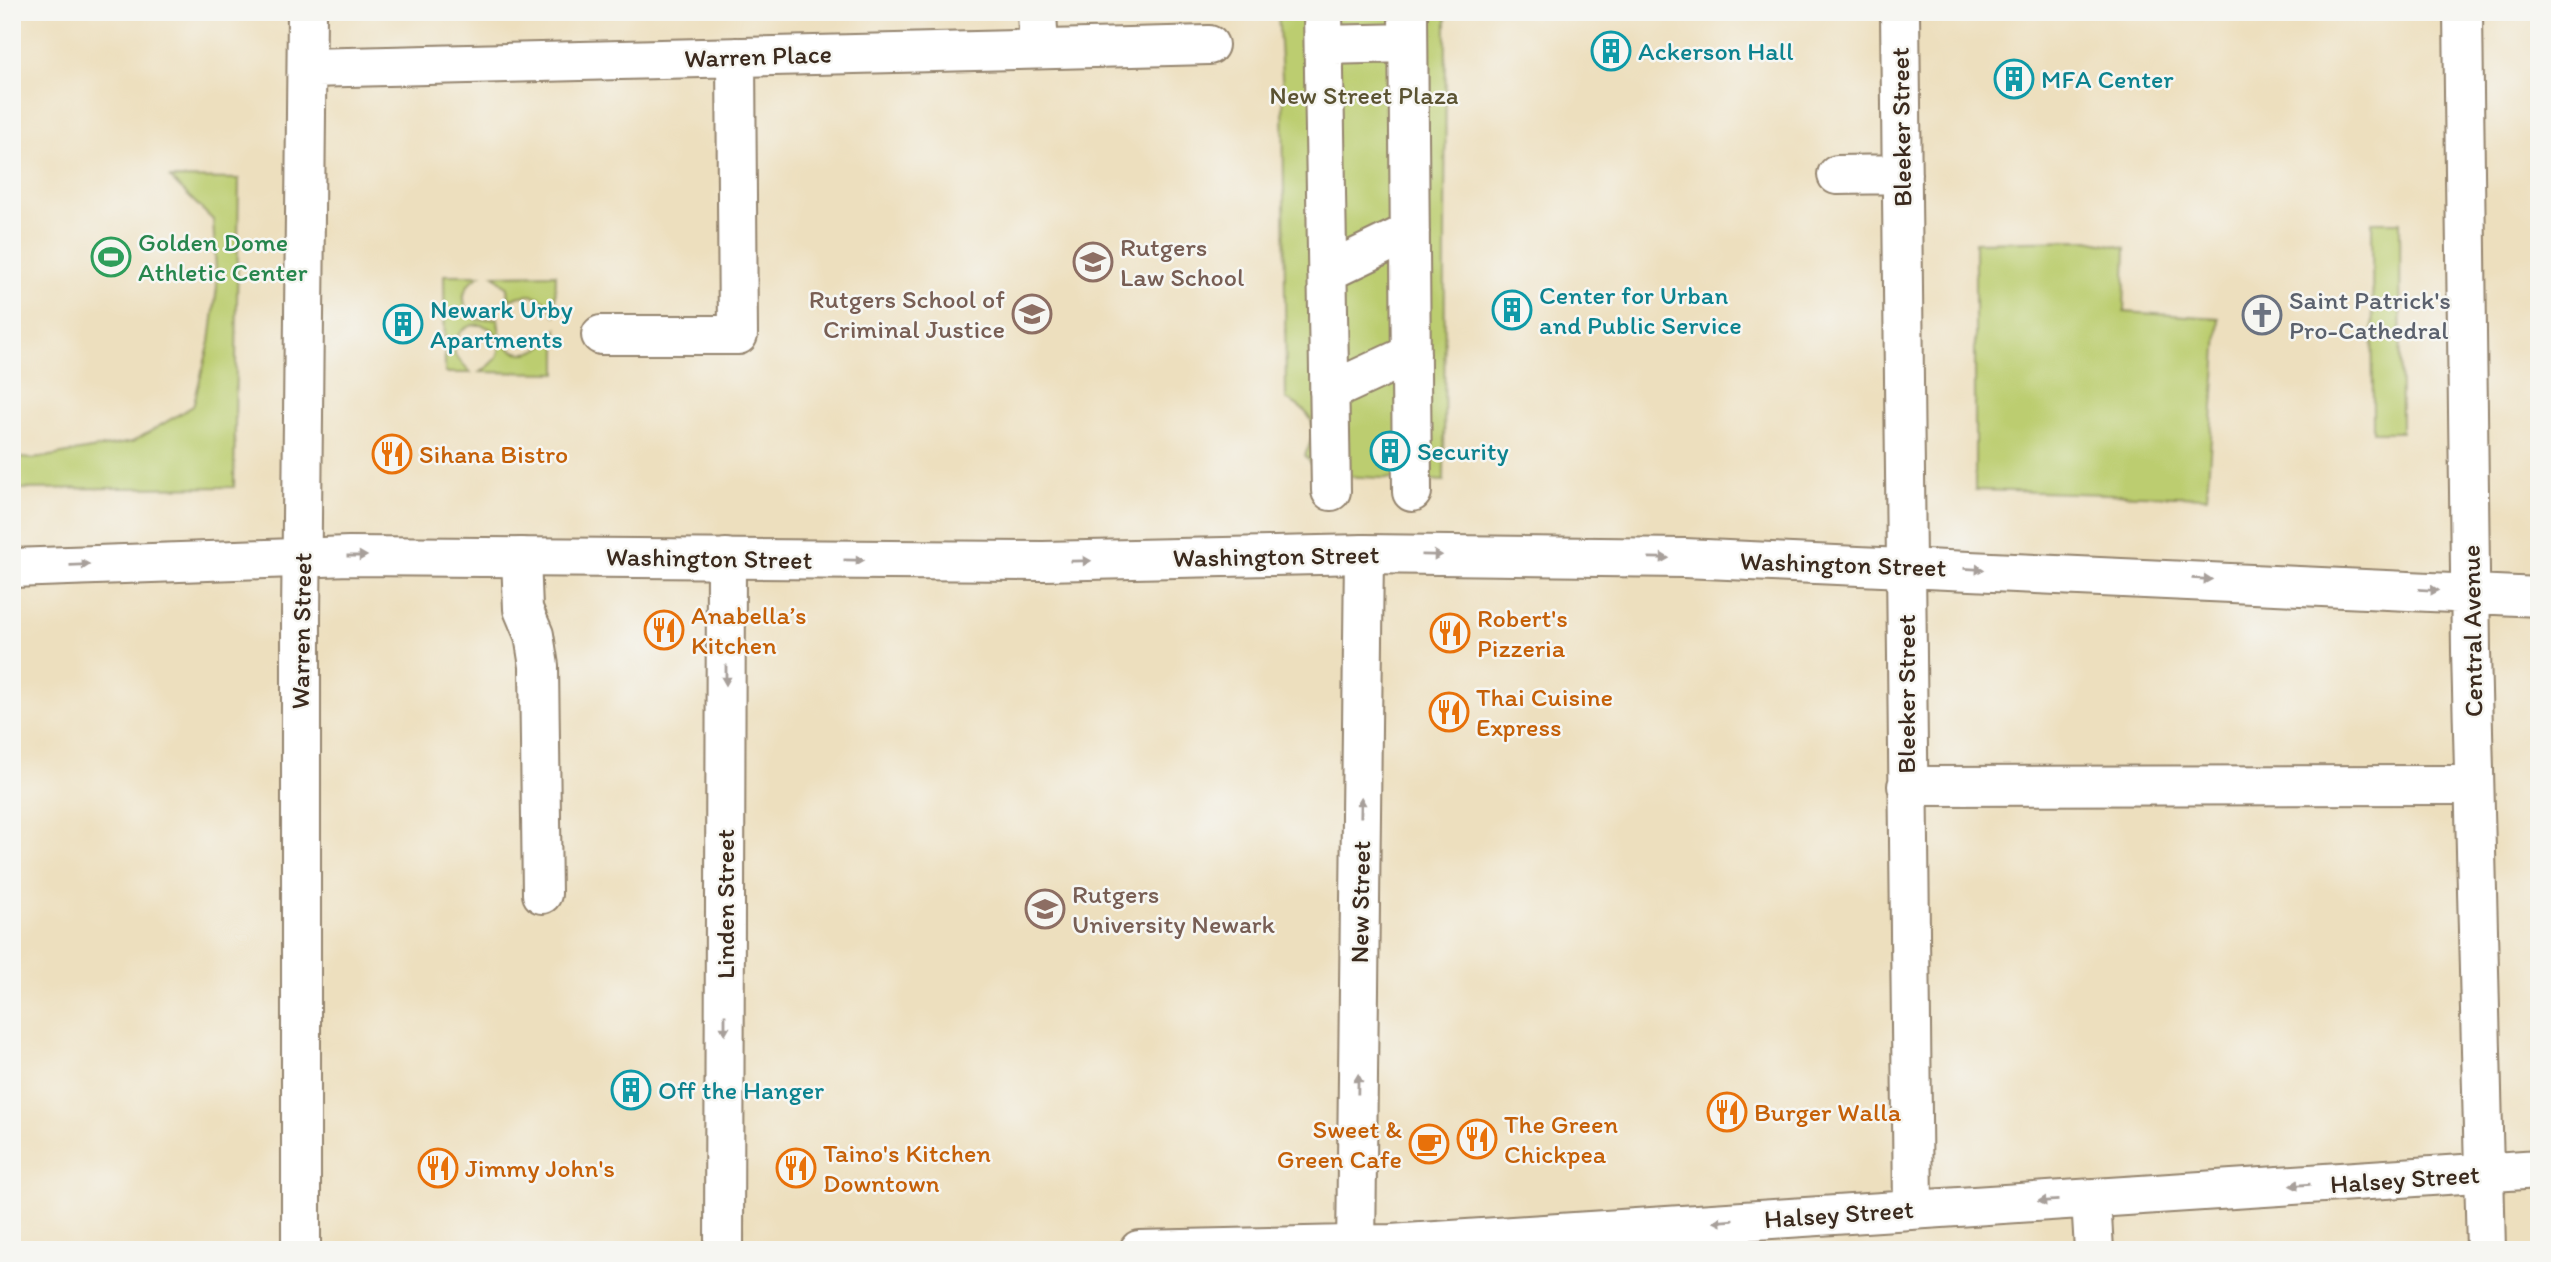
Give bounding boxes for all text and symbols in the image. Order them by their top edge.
building icon: Ackerson Hall [1590,30,1632,72]
place label: Ackerson Hall [1638,35,1794,67]
street label: Warren Place [684,37,832,75]
street label: Bleeker Street [1884,47,1918,207]
building icon: MFA Center [1993,58,2035,100]
place label: MFA Center [2041,63,2174,95]
park label: New Street Plaza [1269,79,1459,111]
place label: Golden Dome Athletic Center [138,226,308,288]
place label: Rutgers Law School [1120,231,1244,293]
sports icon: Golden Dome Athletic Center [90,236,132,278]
school or university icon: Rutgers Law School [1072,241,1114,283]
place label: Center for Urban and Public Service [1539,279,1742,341]
place label: Rutgers School of Criminal Justice [809,283,1005,345]
place label: Saint Patrick's Pro-Cathedral [2289,284,2451,346]
building icon: Center for Urban and Public Service [1491,289,1533,331]
place label: Newark Urby Apartments [430,293,573,355]
school or university icon: Rutgers School of Criminal Justice [1011,293,1053,335]
church icon: Saint Patrick's Pro-Cathedral [2241,294,2283,336]
building icon: Newark Urby Apartments [382,303,424,345]
building icon: Security [1369,430,1411,472]
restaurant icon: Sihana Bistro [371,433,413,475]
place label: Security [1417,435,1509,467]
place label: Sihana Bistro [419,438,568,470]
street label: Washington Street [1172,538,1380,574]
street label: Washington Street [605,540,813,576]
street label: Washington Street [1739,544,1947,584]
street label: Central Avenue [2454,544,2490,718]
one-way arrow [1421,549,1443,561]
one-way arrow [346,550,368,562]
street label: Warren Street [284,552,318,710]
one-way arrow [1649,552,1671,563]
one-way arrow [843,554,865,566]
one-way arrow [1071,555,1093,566]
one-way arrow [70,560,92,571]
one-way arrow [1964,564,1986,575]
one-way arrow [2191,574,2213,585]
one-way arrow [2418,584,2440,595]
place label: Anabella’s Kitchen [691,599,807,661]
place label: Robert's Pizzeria [1477,602,1568,664]
restaurant icon: Anabella’s Kitchen [643,609,685,651]
restaurant icon: Robert's Pizzeria [1429,612,1471,654]
street label: Bleeker Street [1890,614,1922,774]
one-way arrow [720,664,732,686]
place label: Thai Cuisine Express [1476,681,1613,743]
restaurant icon: Thai Cuisine Express [1428,691,1470,733]
one-way arrow [1355,796,1367,818]
street label: Linden Street [709,829,741,979]
street label: New Street [1343,840,1377,964]
place label: Rutgers University Newark [1072,878,1276,940]
school or university icon: Rutgers University Newark [1024,888,1066,930]
one-way arrow [719,1014,731,1036]
building icon: Off the Hanger [610,1069,652,1111]
one-way arrow [1352,1072,1364,1094]
place label: Off the Hanger [658,1074,824,1106]
restaurant icon: Burger Walla [1706,1091,1748,1133]
place label: Burger Walla [1754,1096,1902,1128]
place label: The Green Chickpea [1504,1108,1618,1170]
place label: Sweet & Green Cafe [1277,1113,1402,1175]
restaurant icon: The Green Chickpea [1456,1118,1498,1160]
cafe icon: Sweet & Green Cafe [1408,1123,1450,1165]
place label: Taino's Kitchen Downtown [823,1137,991,1199]
restaurant icon: Jimmy John's [417,1147,459,1189]
restaurant icon: Taino's Kitchen Downtown [775,1147,817,1189]
place label: Jimmy John's [465,1152,615,1184]
street label: Halsey Street [2329,1158,2481,1200]
one-way arrow [2288,1180,2310,1191]
street label: Halsey Street [1763,1193,1915,1235]
one-way arrow [2037,1196,2059,1207]
one-way arrow [1712,1216,1734,1227]

